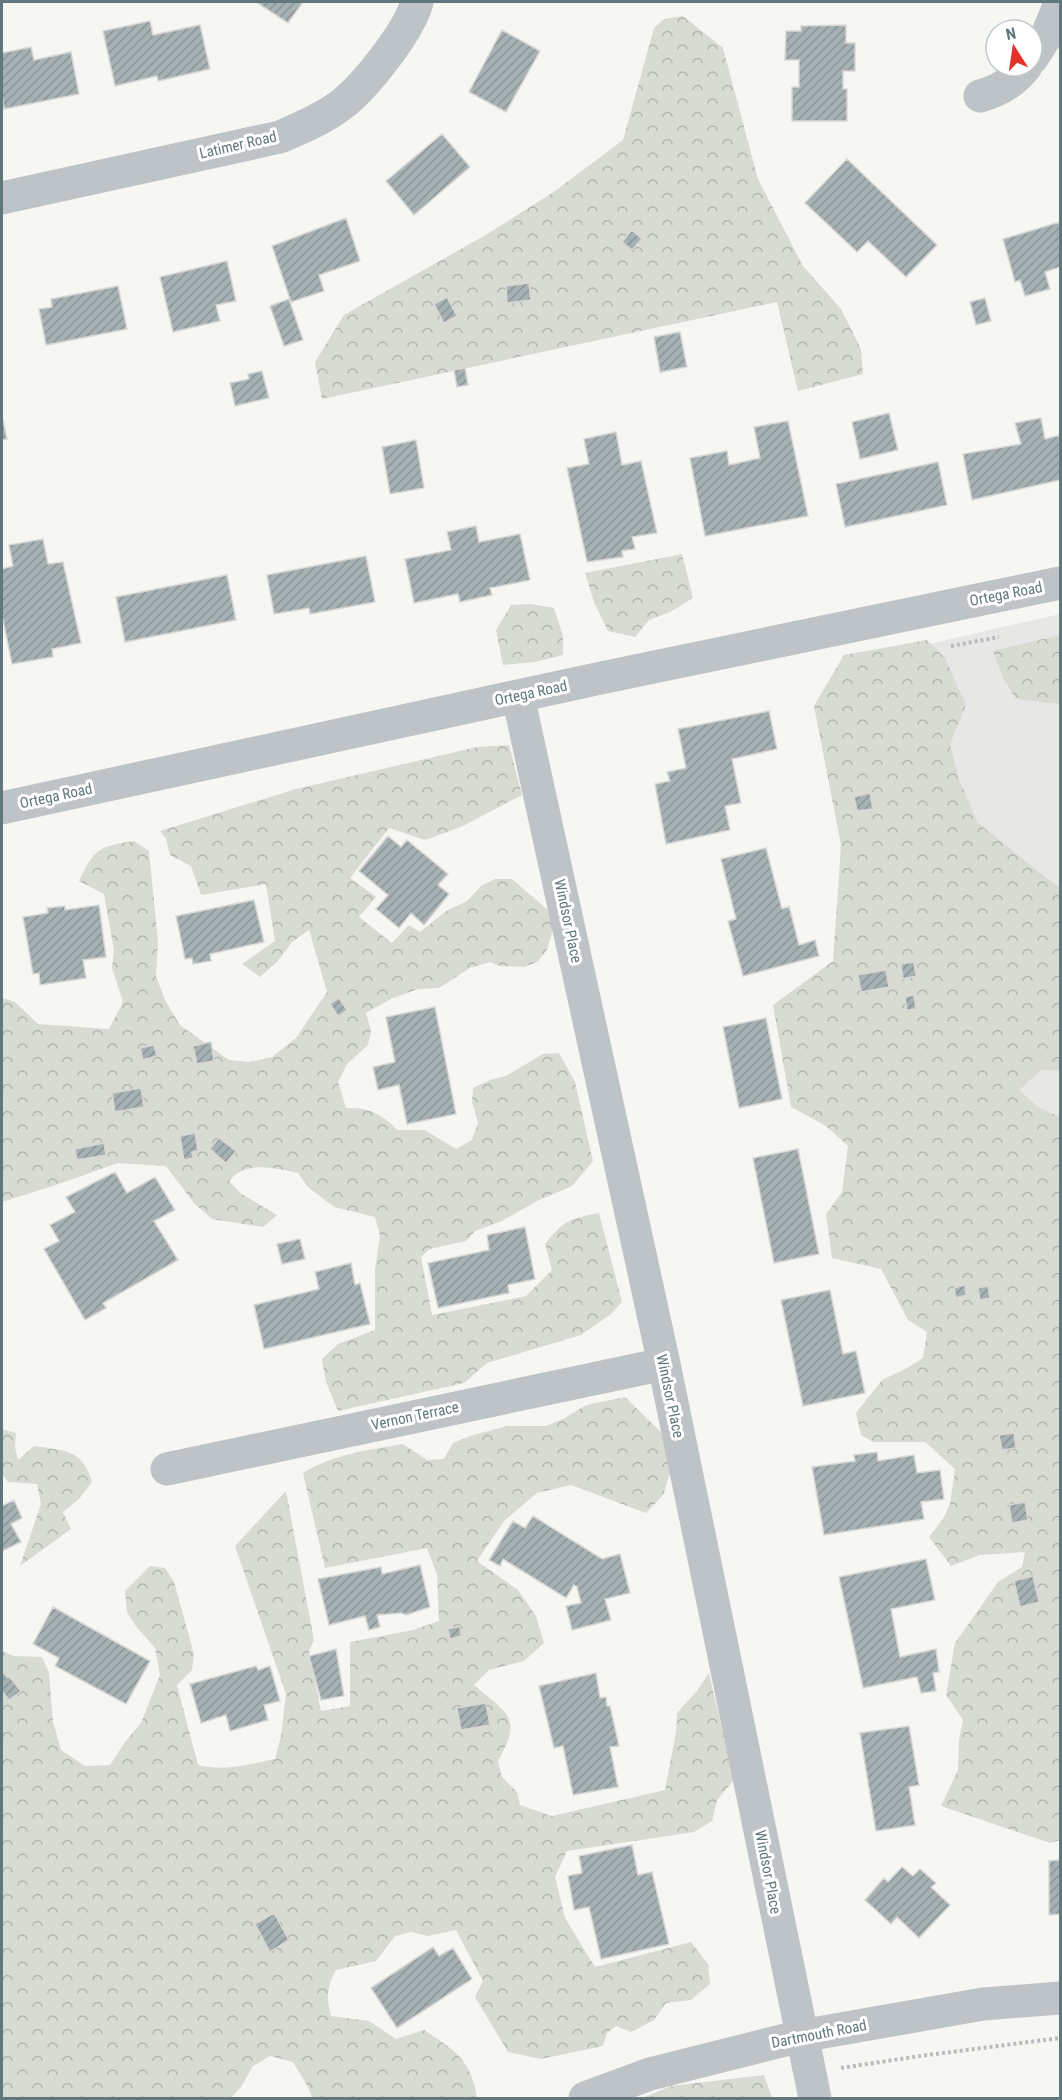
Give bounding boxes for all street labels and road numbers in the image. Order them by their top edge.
street label: Latimer Road [198,127,278,163]
street label: Ortega Road [968,578,1044,610]
street label: Ortega Road [493,677,569,709]
street label: Ortega Road [18,780,94,812]
street label: Windsor Place [550,878,586,964]
street label: Windsor Place [652,1353,688,1439]
street label: Vernon Terrace [370,1398,460,1434]
street label: Windsor Place [751,1829,785,1915]
street label: Dartmouth Road [770,2016,868,2052]

